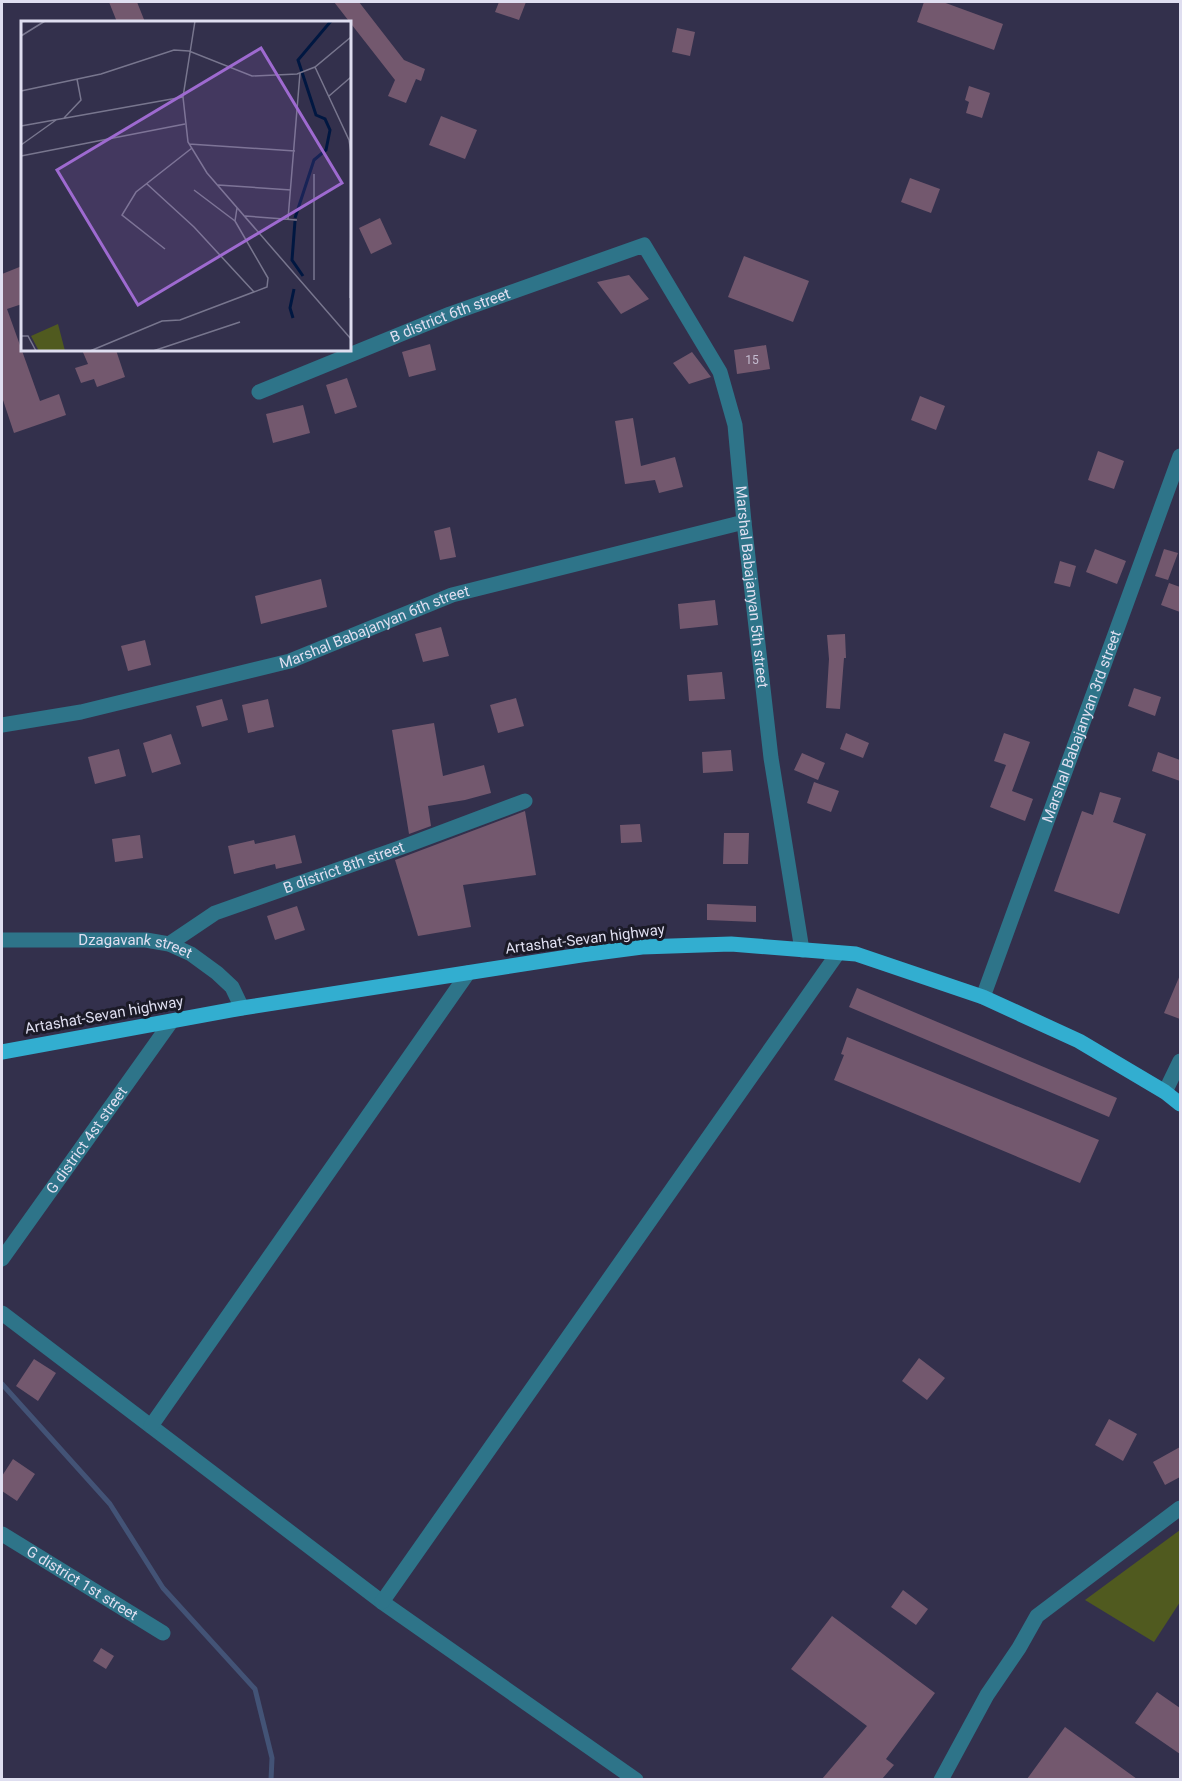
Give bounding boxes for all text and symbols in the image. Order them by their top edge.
inset map [21,21,351,351]
street label: B district 6th street [388,284,513,346]
house number: 15 [745,353,759,367]
street label: Marshal Babajanyan 5th street [732,485,772,689]
street label: Marshal Babajanyan 6th street [277,582,471,672]
street label: Marshal Babajanyan 3rd street [1038,628,1125,825]
street label: B district 8th street [281,838,407,897]
street label: Artashat-Sevan highway [504,920,666,958]
street label: Dzagavank street [78,931,195,962]
street label: Artashat-Sevan highway [23,992,185,1038]
street label: G district 4st street [42,1083,131,1197]
street label: G district 1st street [23,1542,141,1624]

